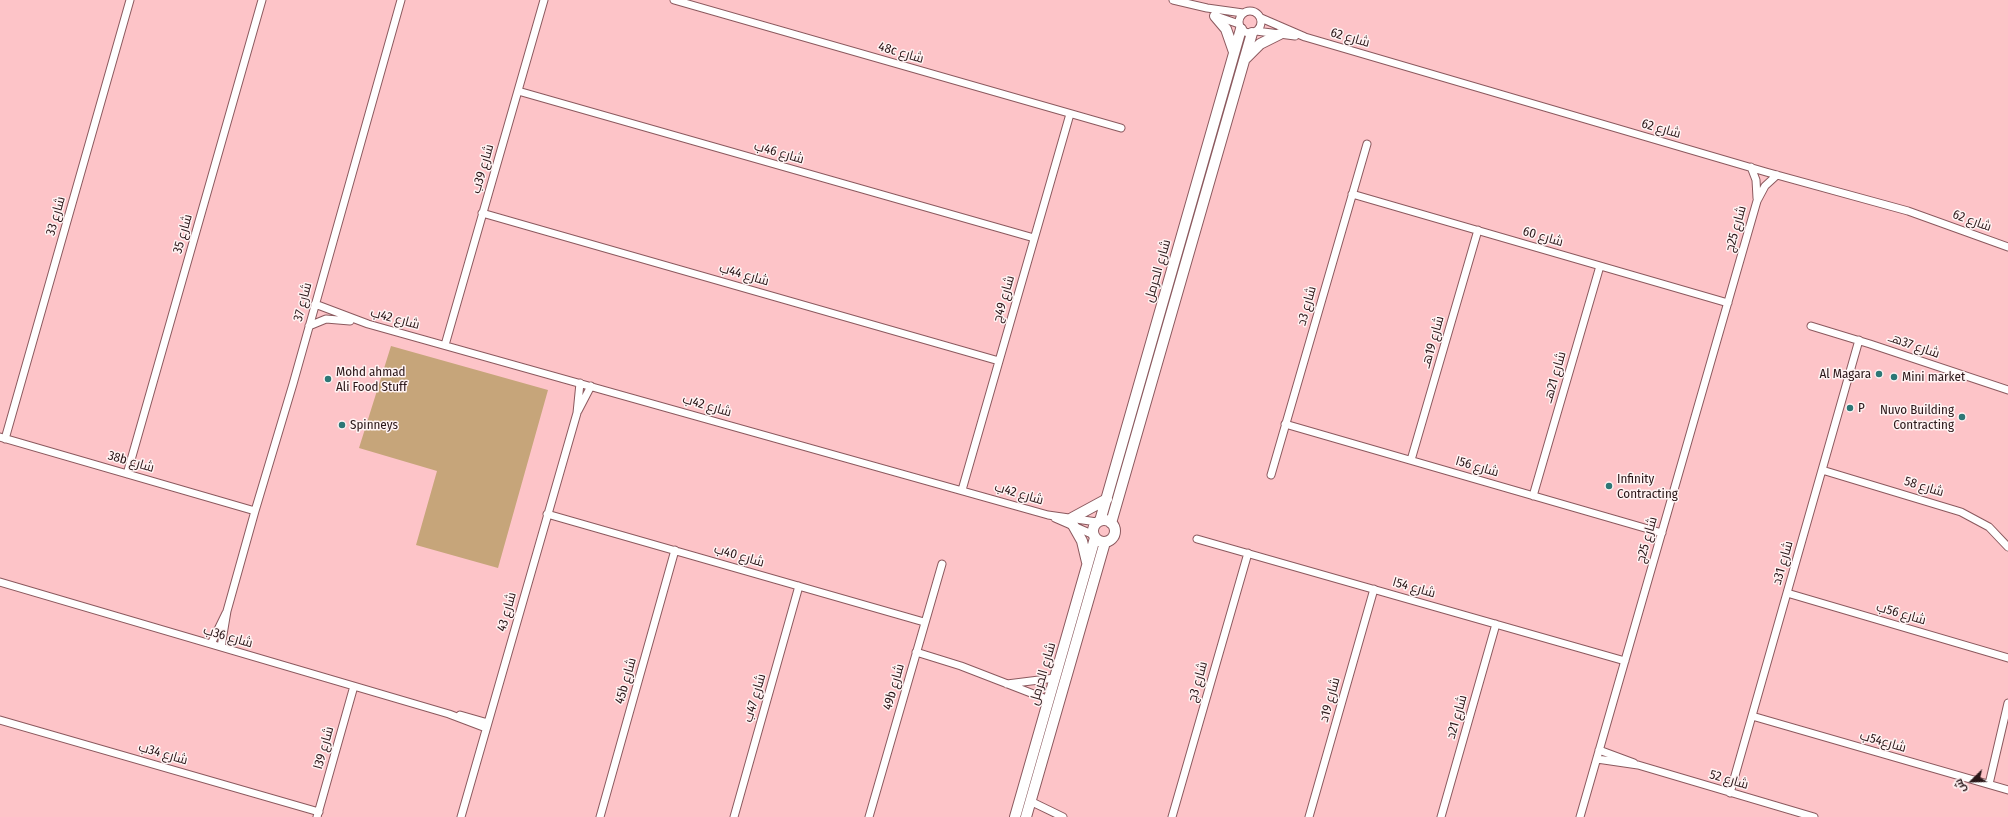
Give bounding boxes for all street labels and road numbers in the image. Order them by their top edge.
street label: شارع 62 [1328,25,1372,51]
street label: 48c شارع [876,39,926,67]
street label: شارع 62 [1639,116,1683,142]
street label: شارع 46ب [752,138,806,168]
street label: شارع 39ب [469,143,497,195]
street label: شارع 33 [43,195,69,237]
street label: شارع 25ج [1722,204,1750,254]
street label: شارع 62 [1950,207,1994,235]
street label: شارع 35 [170,213,196,255]
street label: شارع 60 [1521,224,1565,250]
street label: شارع الحرمل [1142,238,1174,304]
street label: شارع 44ب [717,260,771,290]
street label: شارع 49ج [990,274,1018,324]
street label: شارع 37 [290,281,316,323]
street label: شارع 3د [1294,284,1320,328]
street label: شارع 42ب [369,305,421,333]
street label: شارع 19هـ [1418,314,1448,370]
street label: شارع 37هـ [1886,330,1942,362]
street label: شارع 21هـ [1540,350,1570,404]
street label: شارع 42ب [681,392,733,420]
street label: 38b شارع [106,448,156,476]
street label: شارع 56ا [1454,453,1500,481]
street label: شارع 58 [1902,474,1946,500]
street label: شارع 42ب [993,480,1045,508]
street label: شارع 25ج [1633,515,1661,565]
street label: شارع 31د [1769,539,1797,587]
street label: شارع 40ب [712,541,766,571]
street label: شارع 54ا [1391,574,1437,602]
street label: شارع 43 [494,591,520,633]
street label: شارع 56ب [1874,599,1928,629]
street label: شارع 36ب [201,622,255,652]
street label: شارع الحرمل [1027,641,1059,707]
street label: 45b شارع [612,656,640,706]
street label: شارع 3ج [1185,660,1211,704]
street label: 49b شارع [880,662,908,712]
street label: شارع 47ب [741,672,769,724]
street label: شارع 19د [1316,676,1344,724]
street label: شارع 21د [1443,693,1471,741]
street label: شارع 39ا [310,725,338,771]
street label: شارع54ب [1858,728,1908,756]
street label: شارع 34ب [137,740,189,768]
street label: شارع 52 [1708,767,1750,793]

